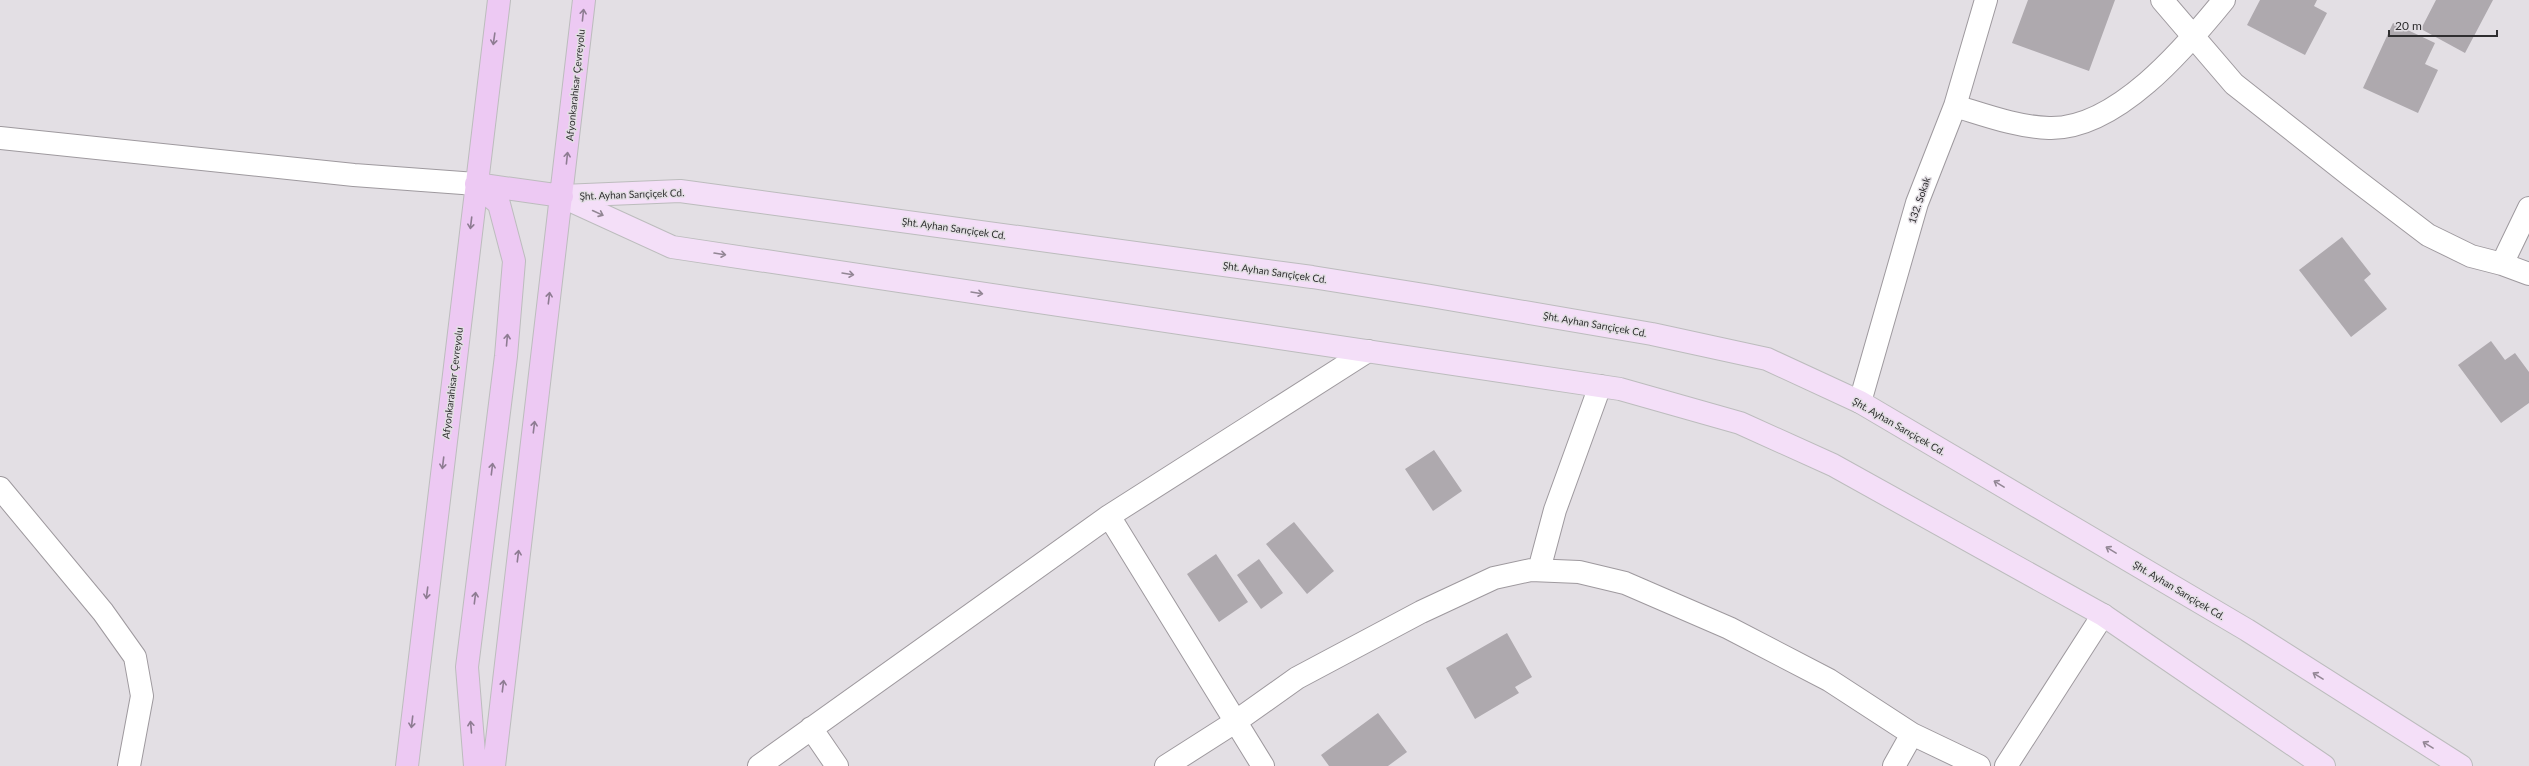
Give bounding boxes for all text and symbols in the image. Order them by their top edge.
one-way arrow [579,9,587,22]
scale bar [2389,12,2497,38]
text: 20 m [2395,18,2422,33]
street label: Afyonkarahisar Çevreyolu [563,29,587,141]
one-way arrow [490,32,498,45]
one-way arrow [563,152,570,165]
street label: 132. Sokak [1905,174,1933,225]
street label: Şht. Ayhan Sarıçiçek Cd. [579,186,685,202]
one-way arrow [591,210,603,217]
street label: Şht. Ayhan Sarıçiçek Cd. [901,215,1007,241]
one-way arrow [467,216,475,229]
one-way arrow [713,250,726,258]
street label: Şht. Ayhan Sarıçiçek Cd. [1222,259,1328,285]
one-way arrow [841,270,854,278]
one-way arrow [970,289,983,297]
one-way arrow [546,292,553,305]
street label: Şht. Ayhan Sarıçiçek Cd. [1542,309,1648,339]
street label: Afyonkarahisar Çevreyolu [439,327,465,439]
one-way arrow [504,334,511,347]
street label: Şht. Ayhan Sarıçiçek Cd. [1851,395,1947,457]
one-way arrow [530,421,537,434]
one-way arrow [439,456,446,469]
one-way arrow [488,463,495,476]
one-way arrow [1993,480,2005,488]
one-way arrow [2105,546,2117,554]
one-way arrow [515,550,522,563]
street label: Şht. Ayhan Sarıçiçek Cd. [2131,558,2227,622]
one-way arrow [423,586,431,599]
one-way arrow [471,592,479,605]
one-way arrow [2313,671,2324,680]
one-way arrow [499,680,507,693]
one-way arrow [408,715,416,728]
one-way arrow [468,721,475,734]
one-way arrow [2423,741,2434,749]

